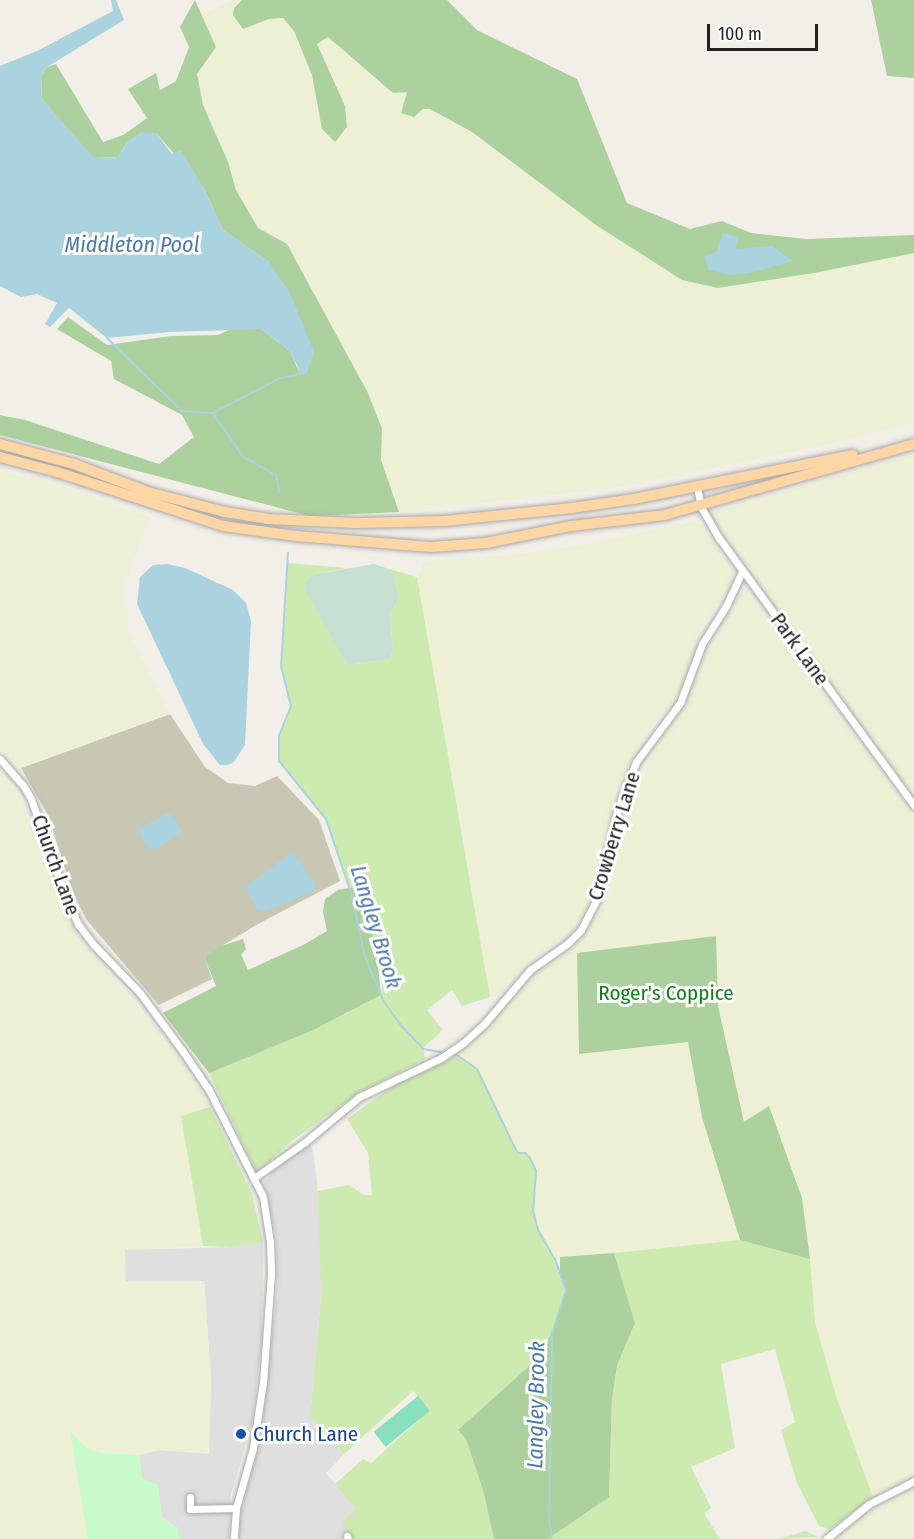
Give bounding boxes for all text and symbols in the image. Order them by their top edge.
scale bar [710,12,821,50]
text: 100 m [718,23,762,45]
water label: Middleton Pool [65,232,199,258]
street label: Park Lane [765,608,835,690]
street label: Crowberry Lane [582,769,646,903]
street label: Church Lane [26,811,86,919]
water label: Langley Brook [345,862,407,992]
park label: Roger's Coppice [598,980,734,1006]
water label: Langley Brook [522,1341,550,1469]
place label: Church Lane [253,1421,358,1447]
marker: Church Lane [234,1427,248,1441]

